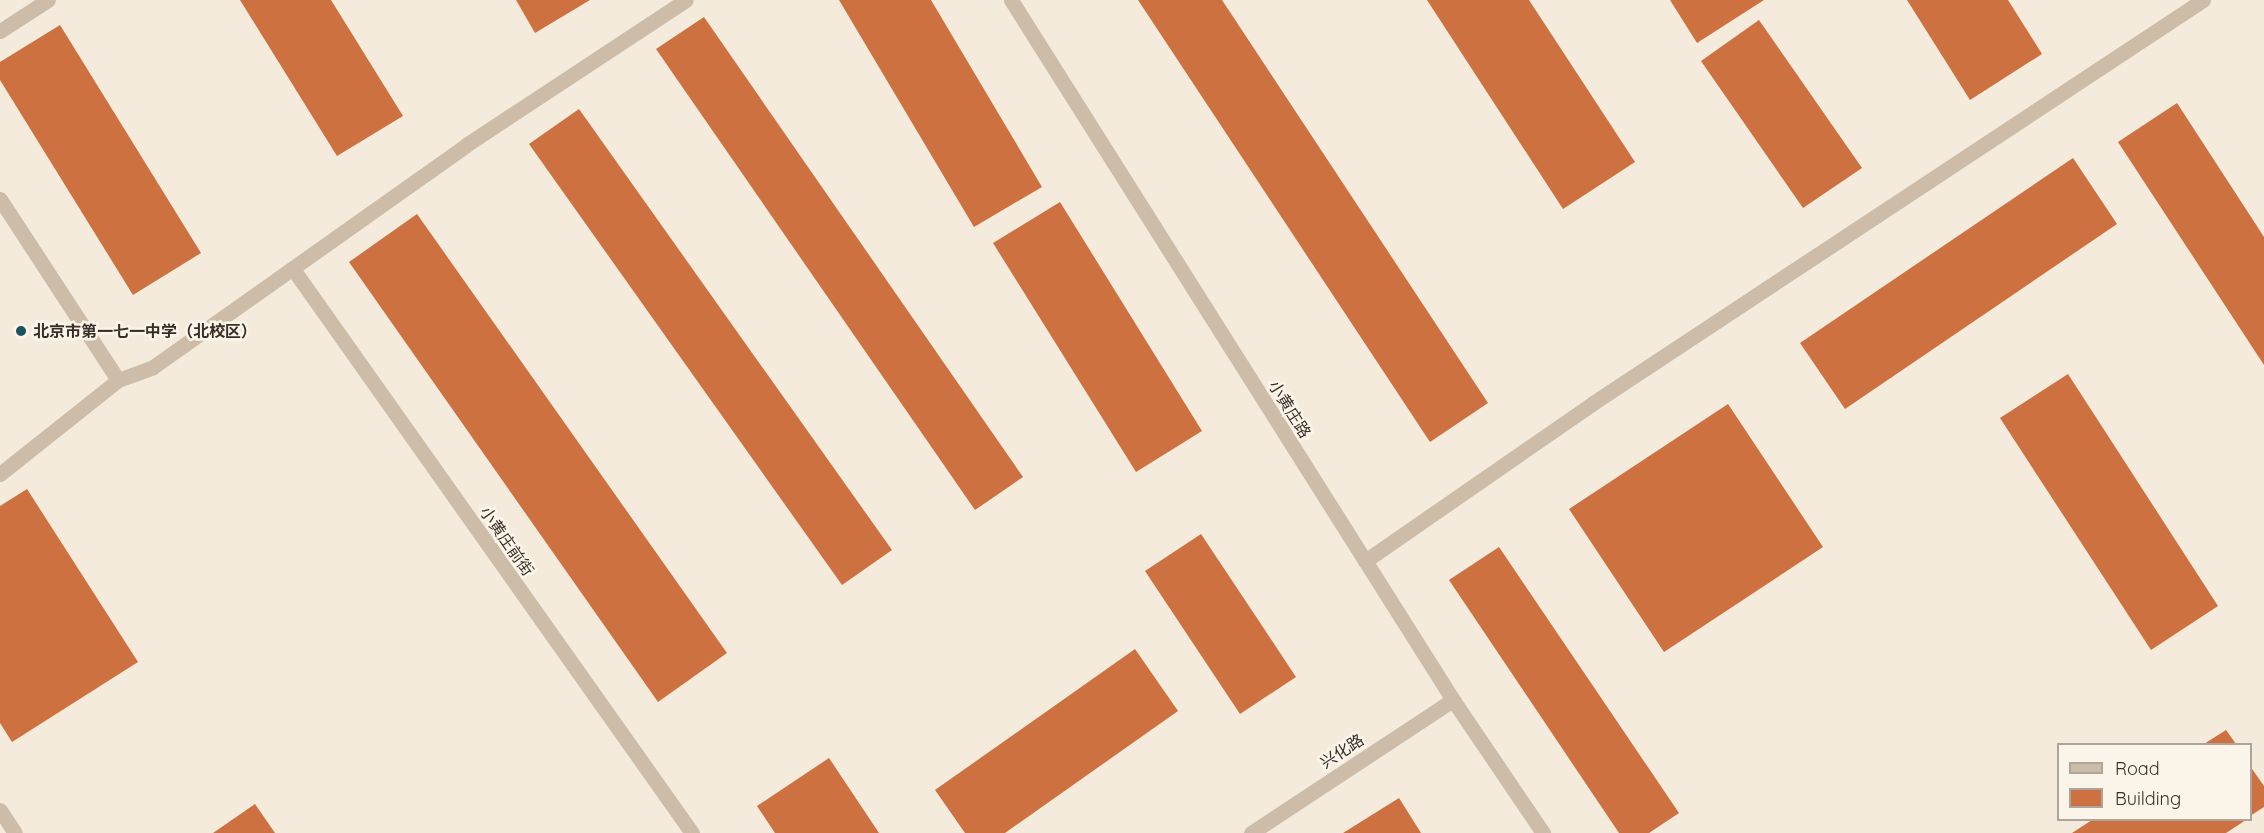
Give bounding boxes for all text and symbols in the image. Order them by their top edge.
place label: 北京市第一七一中学（北校区） [33,321,257,341]
marker: 北京市第一七一中学（北校区） [14,324,28,338]
street label: 小黄庄路 [1265,377,1315,441]
street label: 小黄庄前街 [476,503,538,579]
street label: 兴化路 [1317,730,1367,772]
legend [2057,743,2252,821]
text: Road [2115,757,2160,780]
text: Building [2115,787,2181,810]

